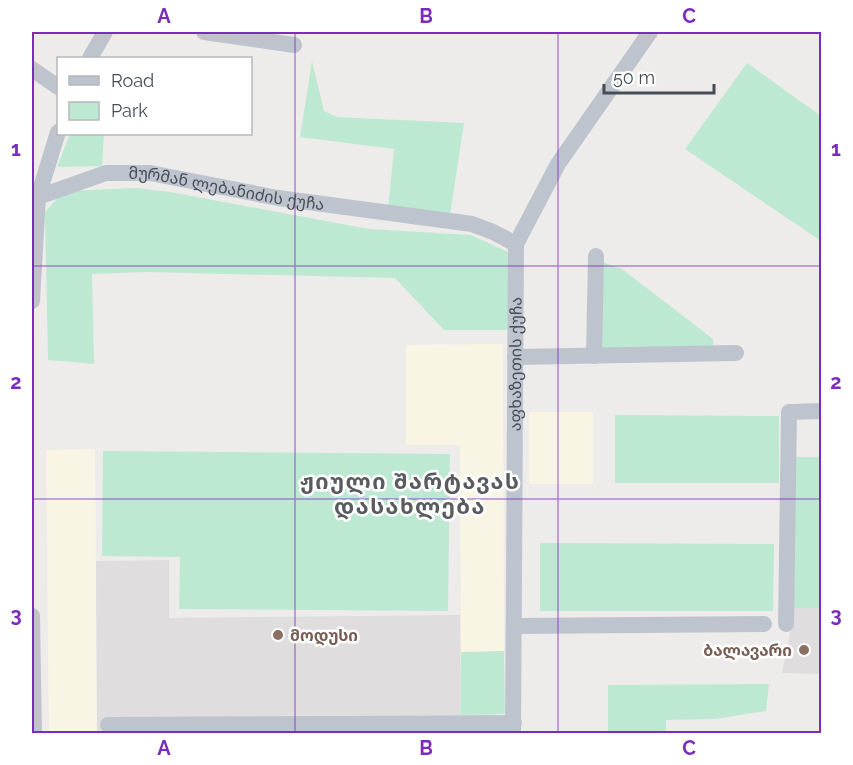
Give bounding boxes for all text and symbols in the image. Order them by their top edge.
text: A [157,4,171,28]
text: B [419,4,433,28]
text: C [682,4,696,28]
legend [57,57,252,135]
scale bar [604,57,714,95]
text: 50 m [613,67,655,88]
text: Road [111,70,154,91]
text: Park [111,100,148,121]
text: 1 [11,137,21,161]
text: 1 [831,137,841,161]
street label: მურმან ლებანიძის ქუჩა [129,164,326,214]
street label: აფხაზეთის ქუჩა [506,297,526,431]
text: 2 [10,370,22,394]
text: 2 [830,370,842,394]
district label: ჟიული შარტავას დასახლება [300,468,520,520]
text: 3 [10,603,22,627]
text: 3 [830,603,842,627]
place label: მოდუსი [290,626,358,646]
marker: მოდუსი [271,628,285,642]
place label: ბალავარი [703,641,792,661]
marker: ბალავარი [797,643,811,657]
text: A [157,736,171,760]
text: B [419,736,433,760]
text: C [682,736,696,760]

